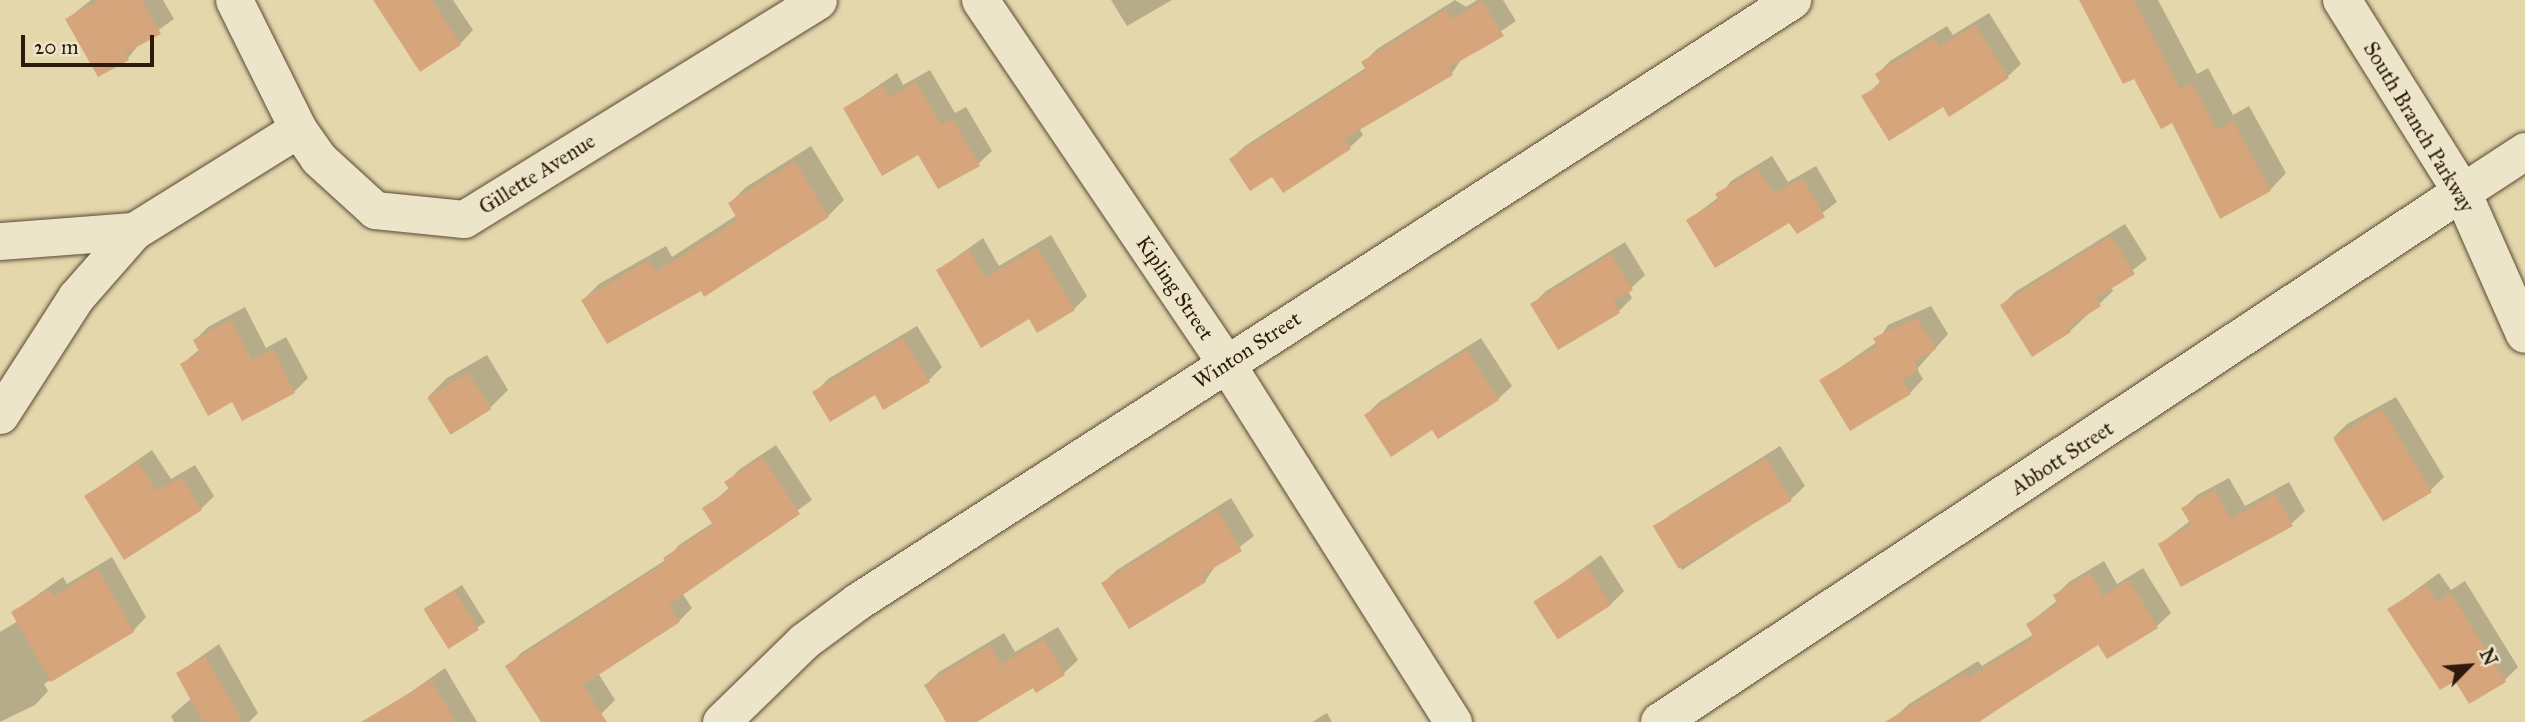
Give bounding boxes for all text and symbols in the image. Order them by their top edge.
scale bar [24,21,158,65]
text: 20 m [34,34,79,60]
street label: South Branch Parkway [2358,37,2480,217]
street label: Gillette Avenue [474,128,600,220]
street label: Kipling Street [1131,231,1219,345]
street label: Winton Street [1188,306,1306,394]
street label: Abbott Street [2006,416,2118,500]
north arrow [2434,631,2504,701]
text: N [2475,645,2502,669]

